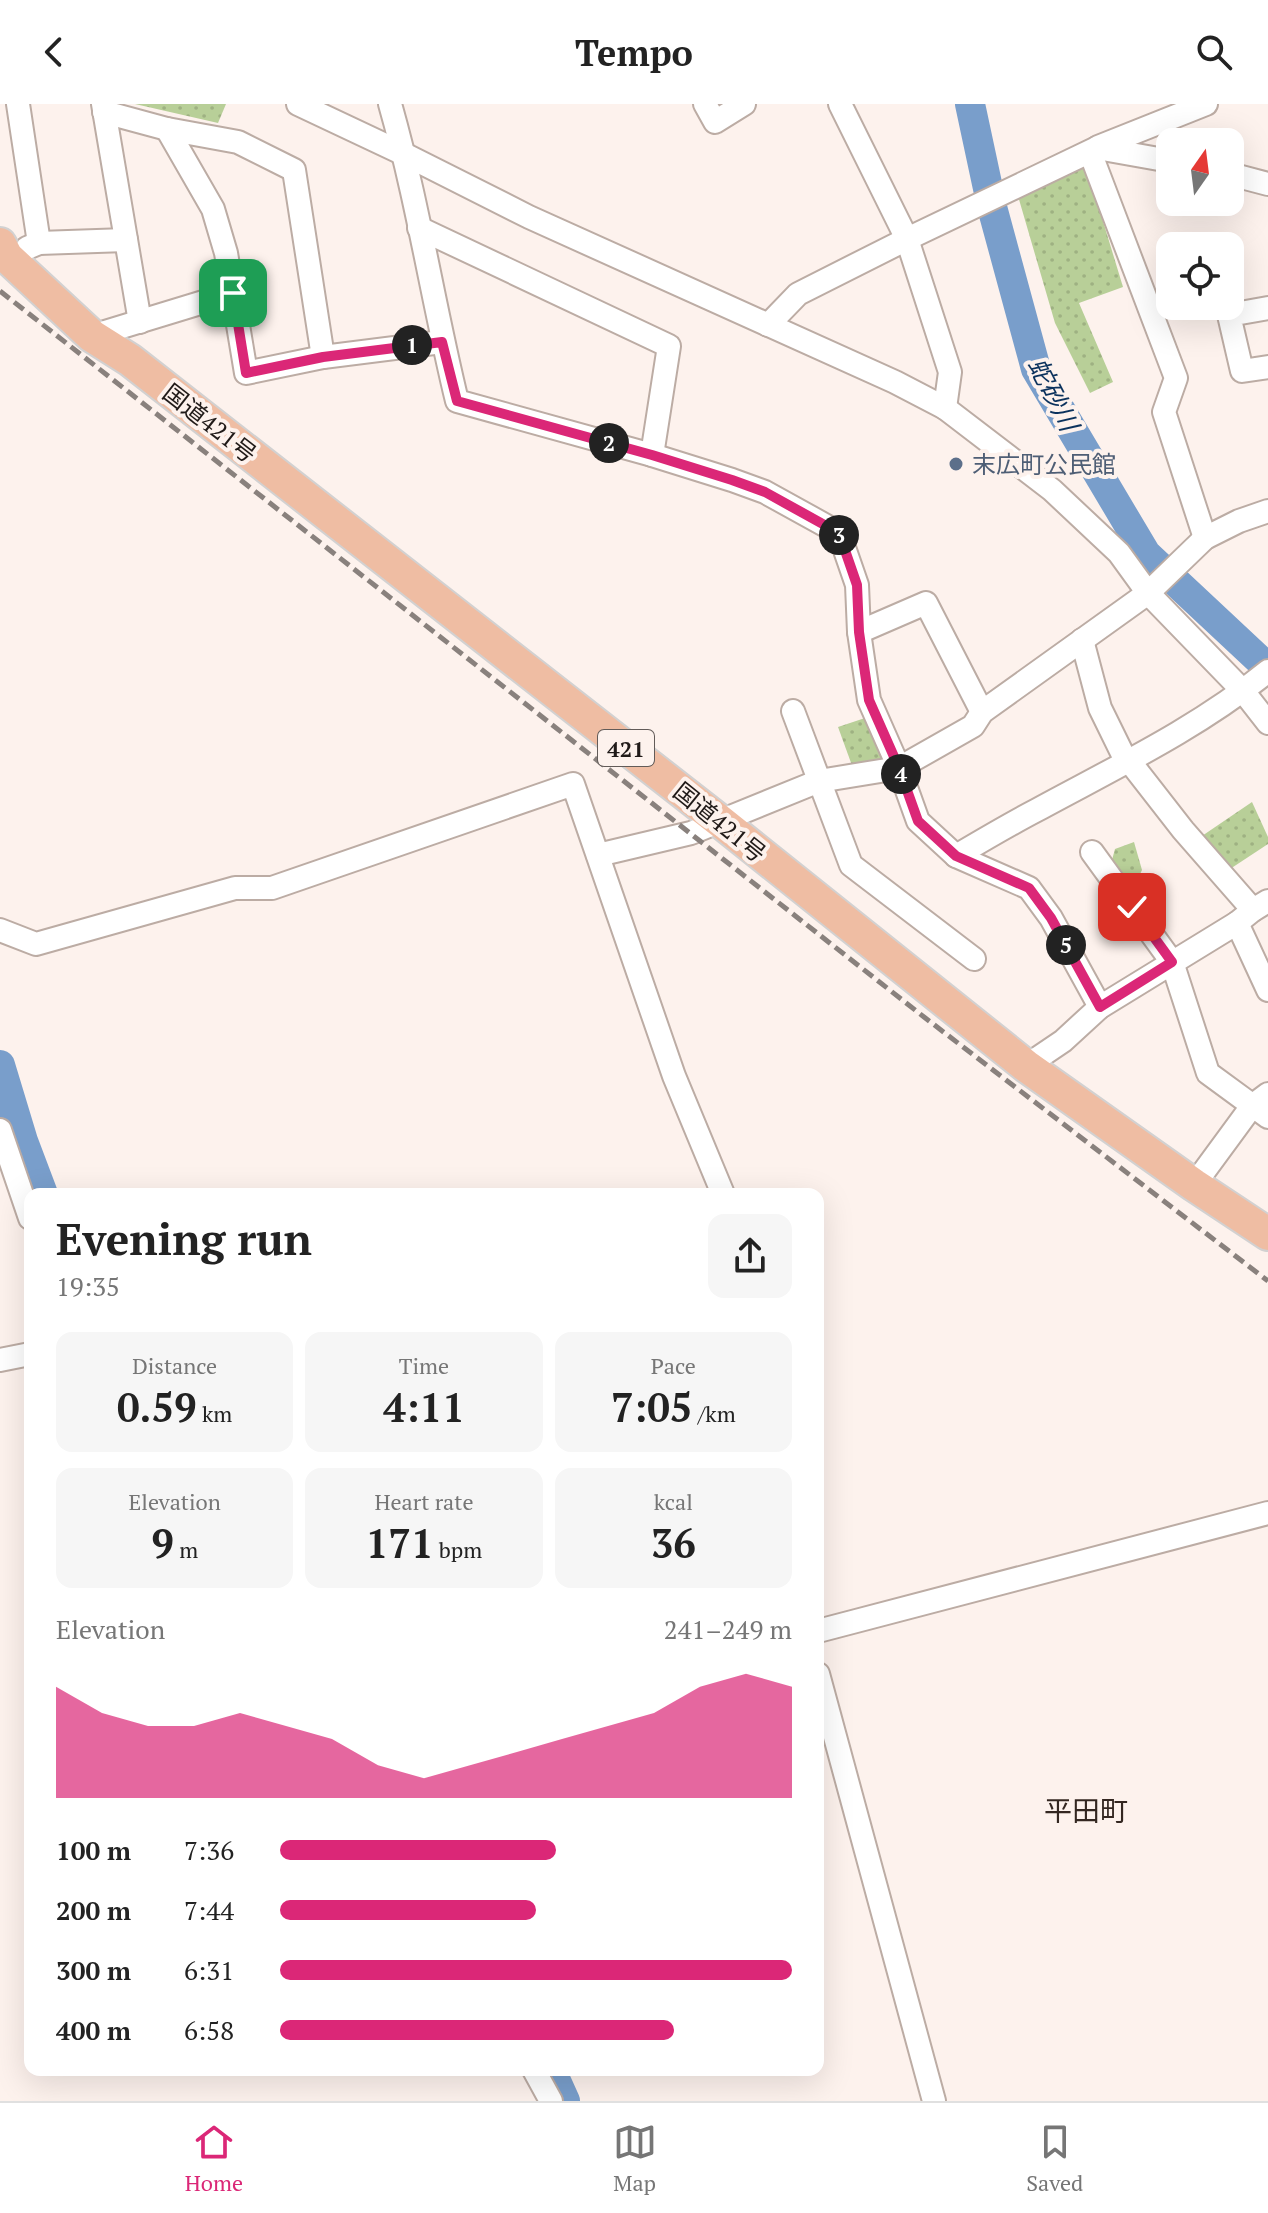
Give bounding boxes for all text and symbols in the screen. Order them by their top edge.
text: Tempo [575,29,693,76]
icon: back [32,30,76,74]
icon: search [1192,30,1236,74]
north arrow [1156,128,1244,216]
map controls [1156,128,1244,320]
button: locate [1156,232,1244,320]
pin [199,259,267,327]
icon: arrive [211,271,255,315]
pin: 1 [392,325,432,365]
text: 1 [406,330,418,359]
water label: 蛇砂川 [1021,352,1088,439]
street label: 国道421号 [157,376,263,470]
pin: 2 [589,423,629,463]
text: 2 [603,428,615,457]
place label: 末広町公民館 [972,448,1116,480]
marker: 末広町公民館 [947,455,965,473]
pin: 3 [819,515,859,555]
text: 3 [833,520,845,549]
road number: 421 [598,730,654,766]
pin: 4 [881,754,921,794]
text: 4 [895,759,907,788]
street label: 国道421号 [667,775,773,869]
pin [1098,873,1166,941]
icon: check [1110,885,1154,929]
pin: 5 [1046,925,1086,965]
text: 5 [1060,930,1072,959]
text: Evening run [56,1209,312,1268]
button: share [708,1214,792,1298]
text: 19:35 [56,1269,120,1303]
text: Distance [132,1351,217,1380]
text: Time [399,1351,449,1380]
text: Pace [651,1351,696,1380]
text: 0.59 [117,1380,197,1433]
text: 4:11 [383,1380,465,1433]
text: 7:05 [611,1380,692,1433]
text: km [197,1399,232,1428]
text: /km [692,1399,736,1428]
text: Elevation [128,1487,221,1516]
text: Heart rate [375,1487,473,1516]
text: kcal [654,1487,693,1516]
text: 9 [151,1516,174,1569]
text: 171 [366,1516,434,1569]
text: 36 [651,1516,696,1569]
text: m [174,1535,198,1564]
text: bpm [434,1535,482,1564]
text: Elevation [56,1612,165,1646]
text: 241–249 m [664,1612,792,1646]
district label: 平田町 [1044,1792,1128,1829]
text: 100 m [56,1833,131,1867]
text: 7:36 [184,1833,234,1867]
text: 200 m [56,1893,131,1927]
text: 7:44 [184,1893,234,1927]
text: 300 m [56,1953,131,1987]
text: 6:31 [184,1953,234,1987]
text: 400 m [56,2013,131,2047]
text: 6:58 [184,2013,234,2047]
tab: Home [185,2120,243,2197]
tab: Map [613,2120,657,2197]
tab: Saved [1026,2120,1083,2197]

